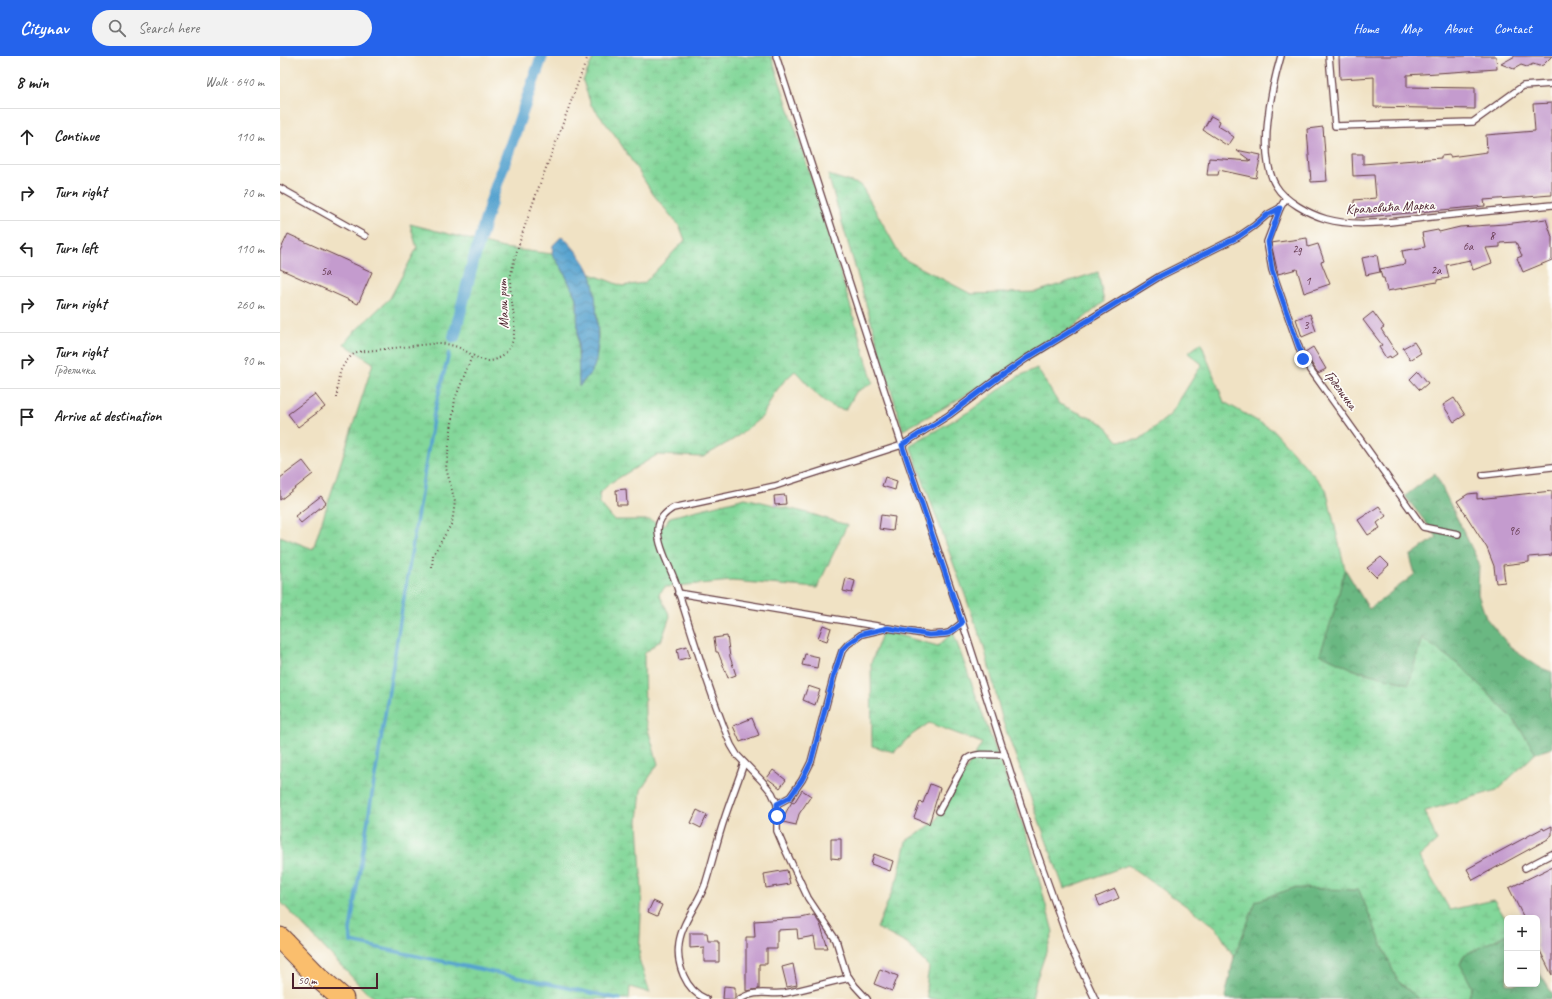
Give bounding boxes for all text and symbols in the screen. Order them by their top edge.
search box [92,10,372,46]
text: Citynav [20,16,68,40]
icon: search [106,17,128,39]
text: Search here [138,19,199,38]
text: Home [1353,20,1379,37]
text: Map [1401,20,1422,37]
text: About [1444,20,1472,37]
text: Contact [1494,20,1532,37]
text: 8 min [16,72,49,93]
text: Walk · 640 m [205,74,264,90]
icon: ahead [16,126,38,148]
text: Continue [54,127,99,146]
text: 110 m [236,129,264,145]
icon: right [16,182,38,204]
text: Turn right [54,183,107,202]
text: 70 m [242,185,264,201]
street label: Краљевића Марка [1345,196,1436,218]
house number: 8 [1489,228,1496,244]
icon: left [16,238,38,260]
house number: 6a [1463,238,1474,254]
text: Turn left [54,239,97,258]
text: 110 m [236,241,264,257]
house number: 2g [1292,241,1303,257]
house number: 2a [1431,262,1442,278]
house number: 5a [321,263,332,279]
house number: 1 [1305,273,1311,289]
street label: Мали рит [494,278,512,329]
icon: right [16,294,38,316]
text: Turn right [54,295,107,314]
text: 260 m [236,297,264,313]
house number: 3 [1303,317,1310,333]
text: Turn right [54,343,107,362]
icon: right [16,350,38,372]
route end [1294,350,1312,368]
text: 90 m [242,353,264,369]
text: Грделичка [54,362,95,378]
street label: Грделичка [1321,367,1362,414]
icon: arrive [16,406,38,428]
text: Arrive at destination [54,407,161,426]
house number: 96 [1509,523,1520,539]
route start [768,807,786,825]
map controls [1504,915,1540,987]
button: + [1504,915,1540,951]
button: − [1504,951,1540,987]
scale bar [292,971,378,990]
text: 50 m [298,973,317,987]

